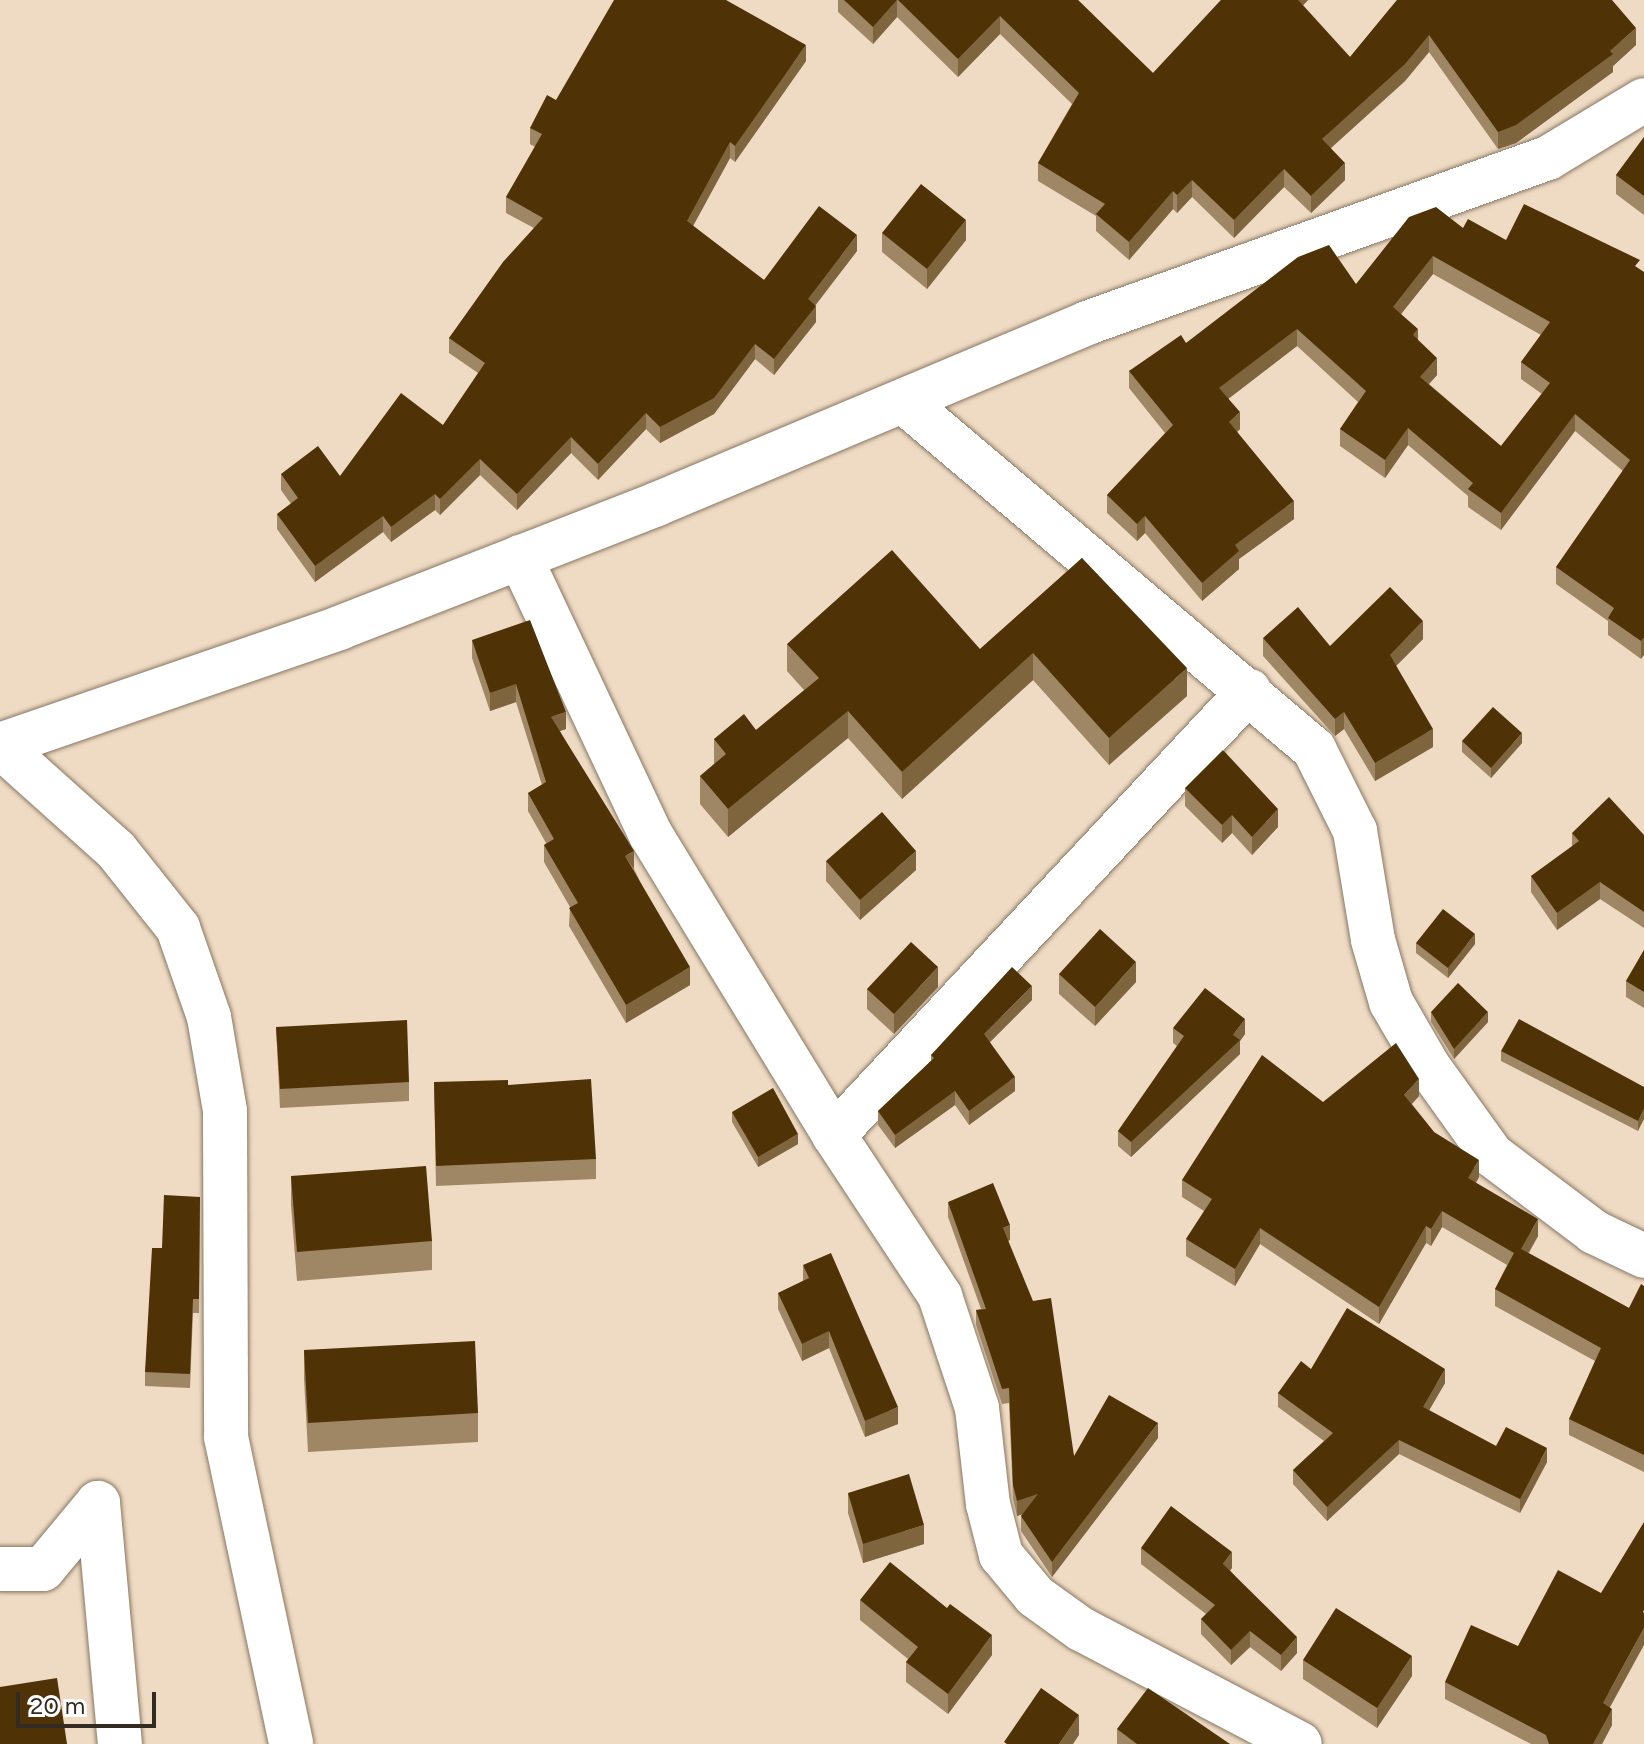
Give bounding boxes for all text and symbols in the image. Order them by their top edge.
scale bar [20,1676,160,1726]
text: 20 m [30,1691,85,1720]

